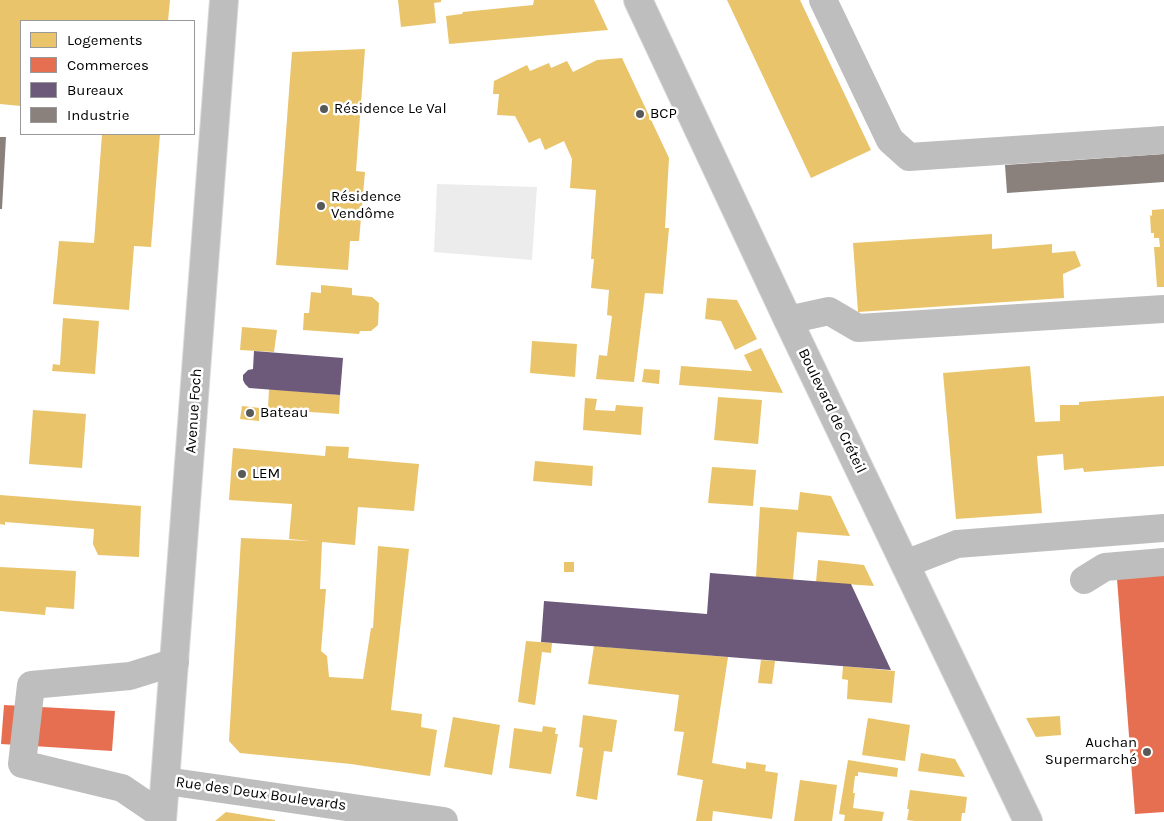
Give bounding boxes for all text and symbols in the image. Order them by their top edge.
legend [20,20,195,135]
text: Logements [67,31,143,49]
text: Commerces [67,56,149,74]
text: Bureaux [67,81,124,99]
place label: Résidence Le Val [334,100,447,118]
marker: Résidence Le Val [318,103,330,115]
place label: BCP [650,105,677,123]
text: Industrie [67,106,129,124]
marker: BCP [634,108,646,120]
place label: Résidence Vendôme [331,188,401,223]
marker: Résidence Vendôme [315,200,327,212]
street label: Boulevard de Créteil [794,346,870,476]
street label: Avenue Foch [182,368,206,454]
place label: Bateau [260,404,308,422]
marker: Bateau [244,407,256,419]
place label: LEM [252,465,280,483]
marker: LEM [236,468,248,480]
place label: Auchan Supermarché [1045,734,1137,769]
marker: Auchan Supermarché [1141,746,1153,758]
street label: Rue des Deux Boulevards [175,773,347,815]

